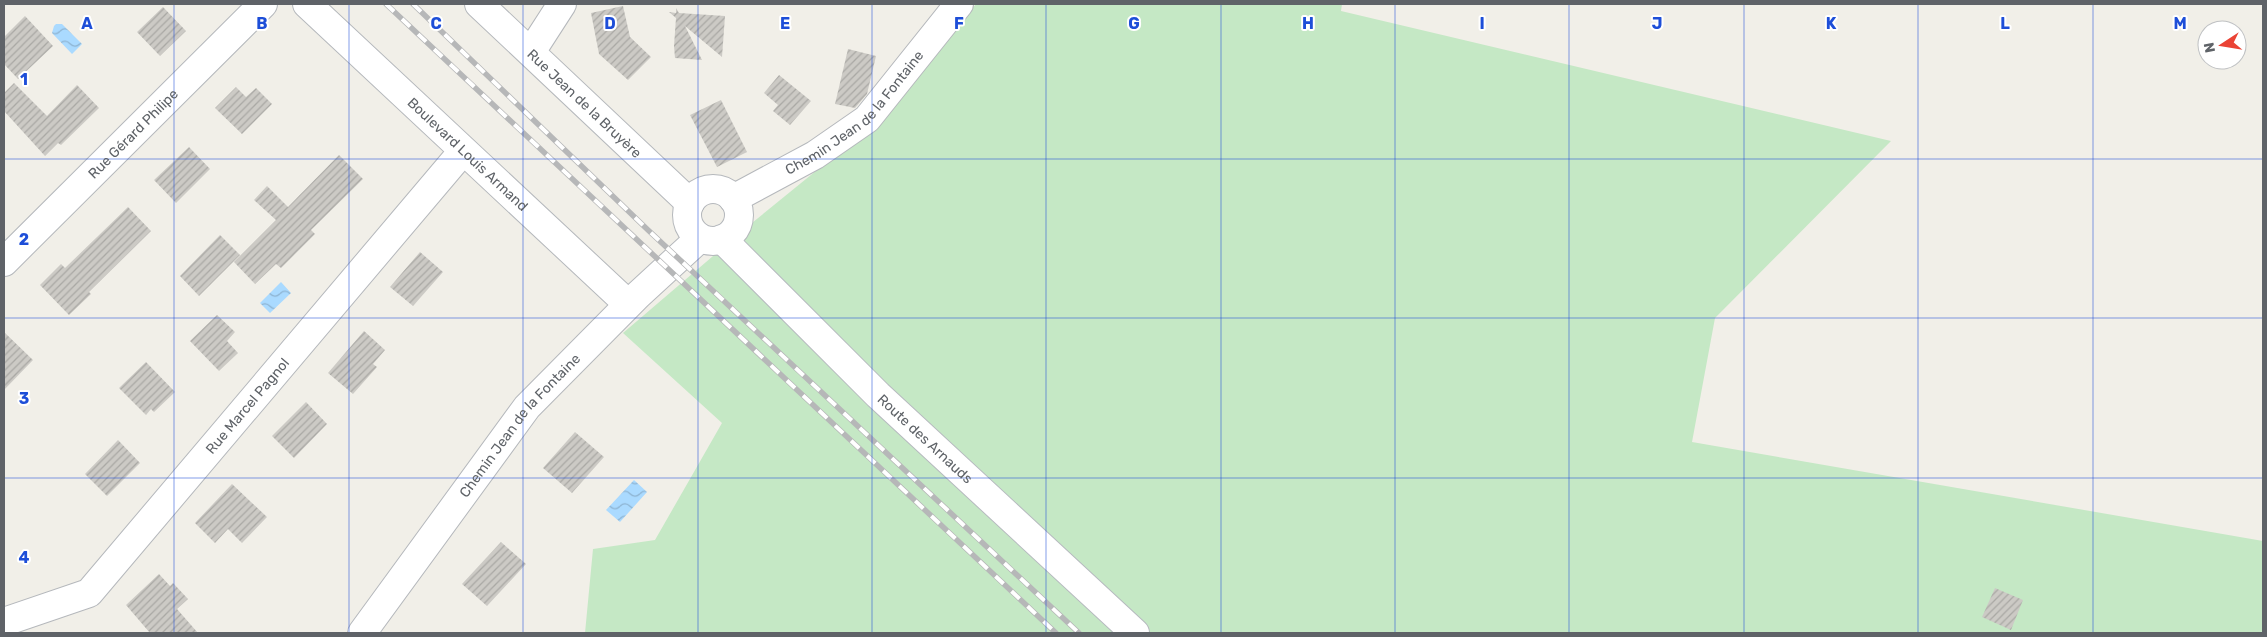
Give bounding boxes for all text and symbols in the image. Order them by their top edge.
text: A [81,14,93,33]
text: B [256,14,268,33]
text: C [430,14,442,33]
text: D [604,14,616,33]
text: E [780,14,790,33]
text: F [954,14,964,33]
text: G [1128,14,1140,33]
text: H [1302,14,1314,33]
text: I [1479,14,1485,33]
text: J [1652,14,1662,33]
text: K [1826,14,1837,33]
text: L [2000,14,2010,33]
text: M [2173,14,2187,33]
north arrow [2197,20,2247,70]
text: N [2200,41,2219,54]
street label: Rue Jean de la Bruyère [524,46,645,162]
street label: Chemin Jean de la Fontaine [782,47,927,178]
text: 1 [20,70,28,89]
street label: Rue Gérard Philipe [84,85,182,182]
street label: Boulevard Louis Armand [404,94,531,215]
text: 2 [19,230,29,249]
street label: Chemin Jean de la Fontaine [456,350,584,500]
street label: Rue Marcel Pagnol [202,354,293,457]
text: 3 [19,389,29,408]
street label: Route des Arnauds [874,391,976,487]
text: 4 [19,548,30,567]

